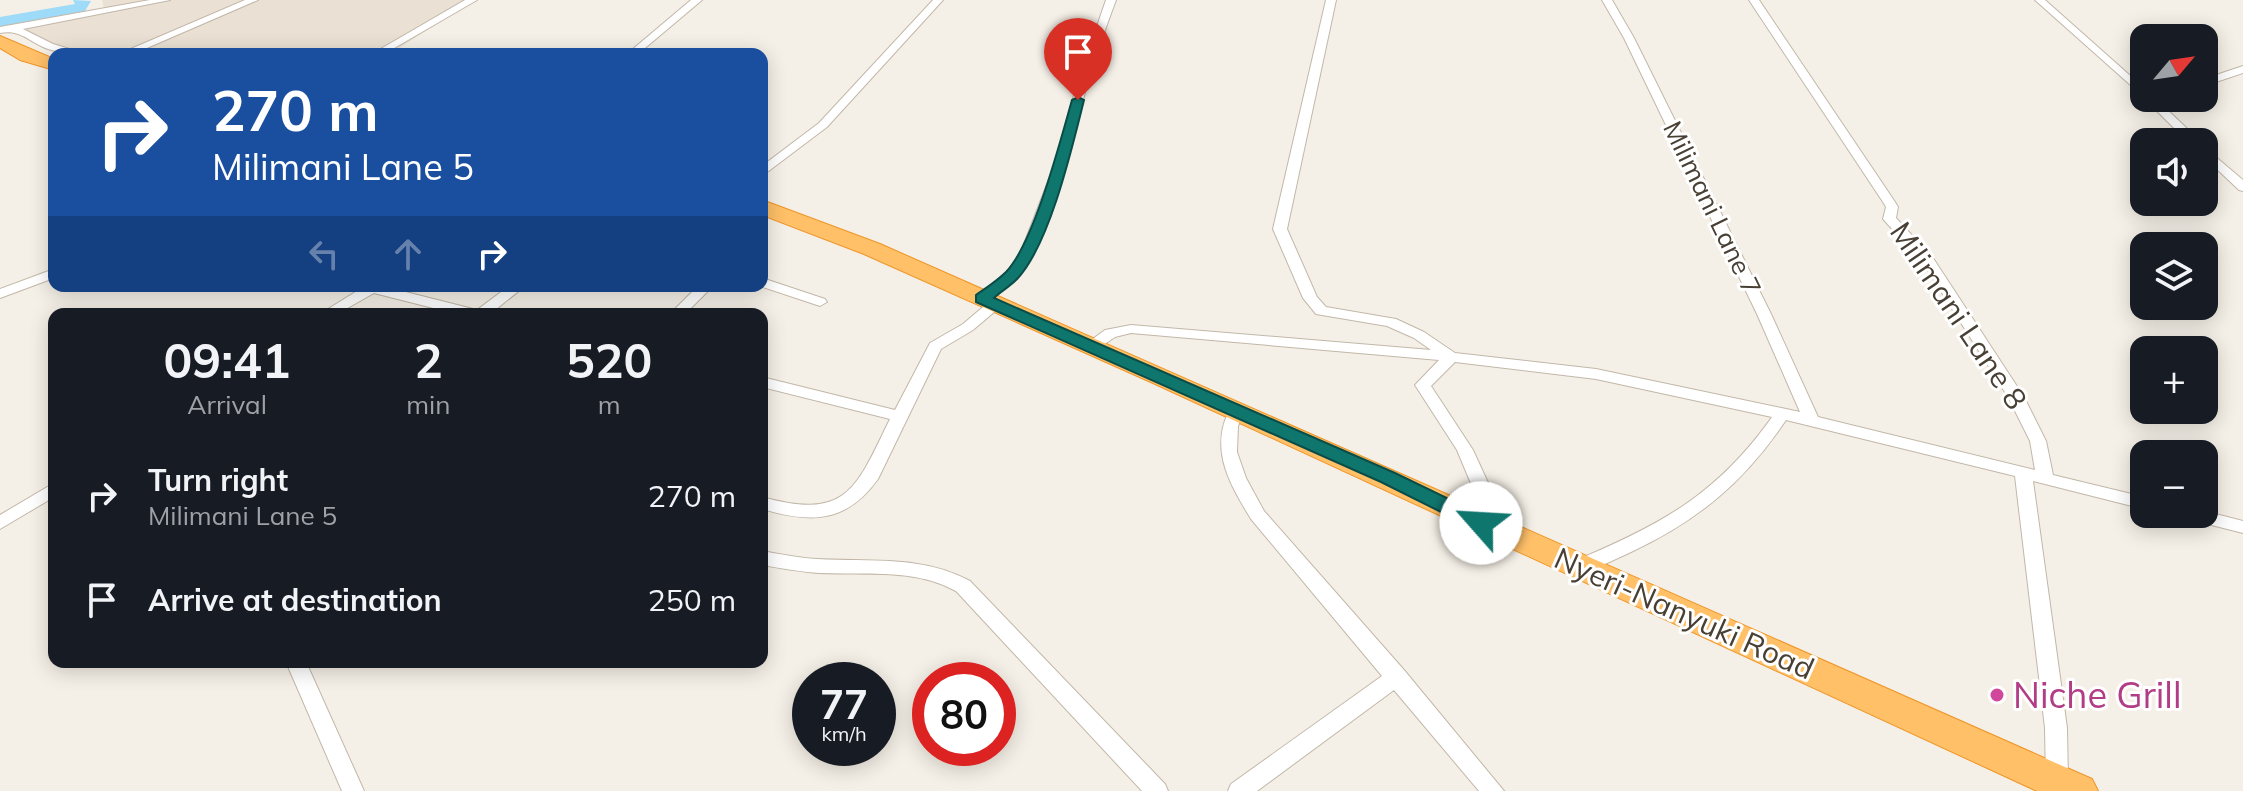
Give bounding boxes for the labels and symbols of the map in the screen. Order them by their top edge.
pin [1044,18,1112,100]
north arrow [2130,24,2218,112]
street label: Milimani Lane 7 [1656,116,1769,300]
street label: Milimani Lane 8 [1882,214,2036,416]
position arrow [1439,481,1523,565]
street label: Nyeri-Nanyuki Road [1549,539,1820,687]
speed limit sign: 80 [912,662,1016,766]
place label: Niche Grill [2013,672,2181,717]
marker: Niche Grill [1988,686,2006,704]

